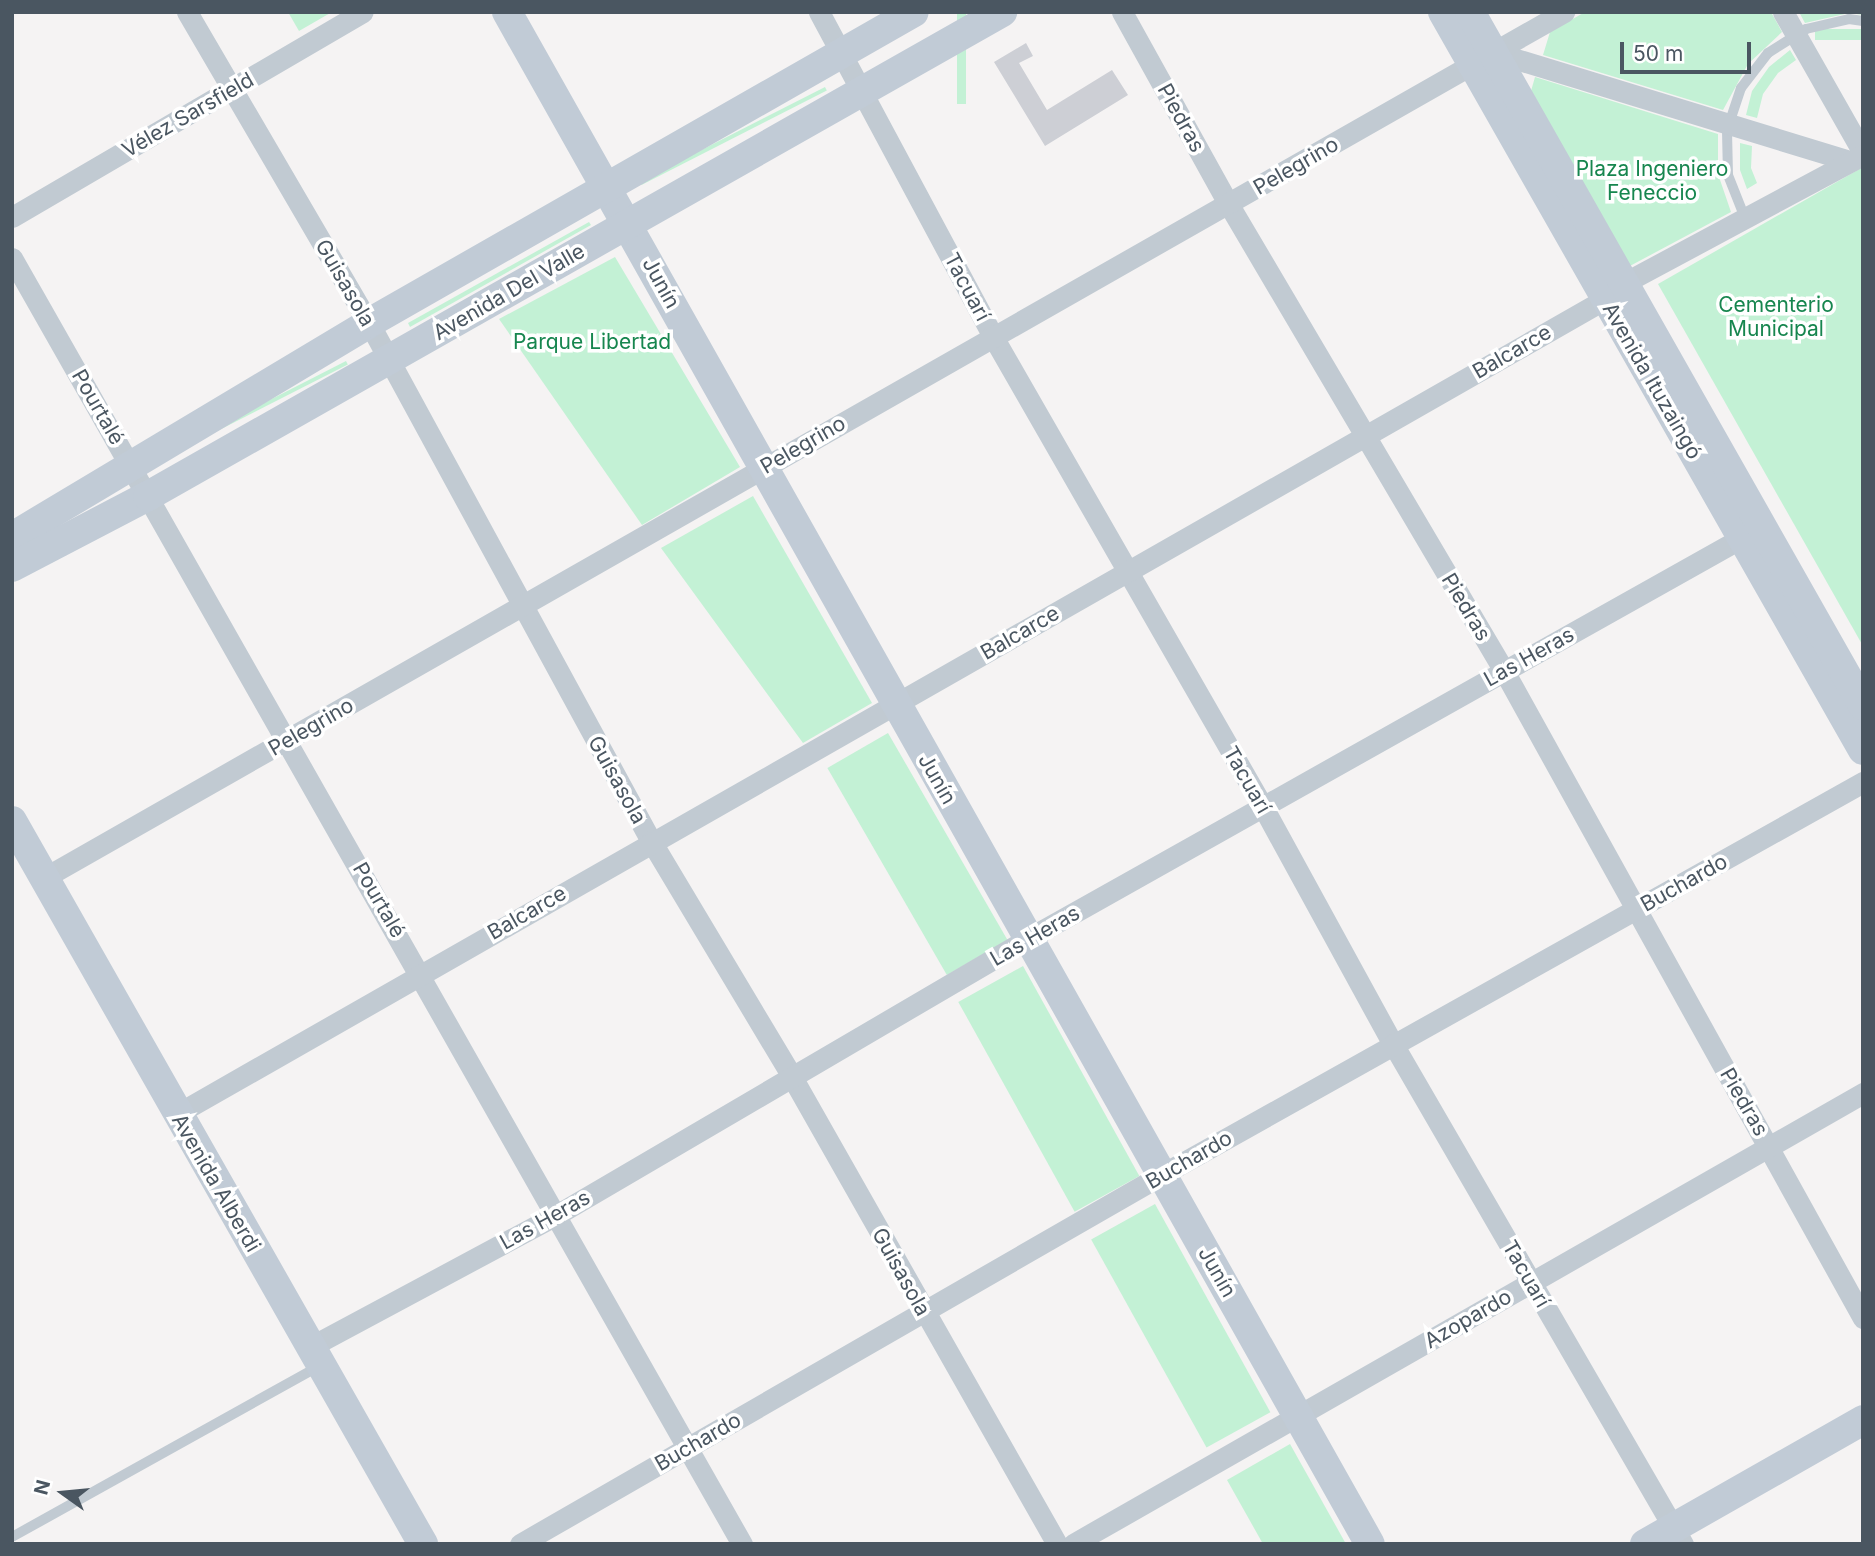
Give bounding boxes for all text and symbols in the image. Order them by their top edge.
scale bar [1623,28,1754,72]
text: 50 m [1633,41,1683,66]
street label: Vélez Sarsfield [118,67,258,163]
street label: Piedras [1152,79,1210,157]
street label: Pelegrino [1249,132,1343,200]
park label: Plaza Ingeniero Feneccio [1576,156,1728,206]
street label: Guisasola [310,235,380,331]
street label: Avenida Del Valle [429,238,589,346]
street label: Tacuarí [939,249,995,325]
street label: Junín [637,253,685,313]
park label: Cementerio Municipal [1718,292,1834,342]
street label: Avenida Ituzaingó [1597,298,1707,464]
street label: Balcarce [1468,319,1556,385]
park label: Parque Libertad [513,329,671,355]
street label: Pourtalé [66,365,130,449]
street label: Pelegrino [756,411,850,479]
street label: Piedras [1436,569,1496,645]
street label: Balcarce [976,600,1064,666]
street label: Las Heras [1479,622,1579,692]
street label: Pelegrino [264,693,358,761]
street label: Guisasola [583,732,651,828]
street label: Tacuarí [1218,742,1276,818]
street label: Junín [913,749,961,809]
street label: Buchardo [1636,849,1732,917]
street label: Pourtalé [347,858,411,942]
street label: Balcarce [483,880,571,946]
street label: Las Heras [986,900,1084,972]
street label: Piedras [1714,1063,1774,1141]
street label: Avenida Alberdi [166,1110,266,1256]
street label: Buchardo [1141,1125,1237,1195]
street label: Las Heras [495,1185,595,1255]
street label: Guisasola [867,1224,935,1320]
street label: Tacuarí [1497,1236,1555,1312]
street label: Junín [1193,1242,1241,1302]
street label: Azopardo [1420,1284,1516,1354]
street label: Buchardo [650,1407,746,1477]
north arrow [28,1458,98,1528]
text: N [29,1477,55,1497]

